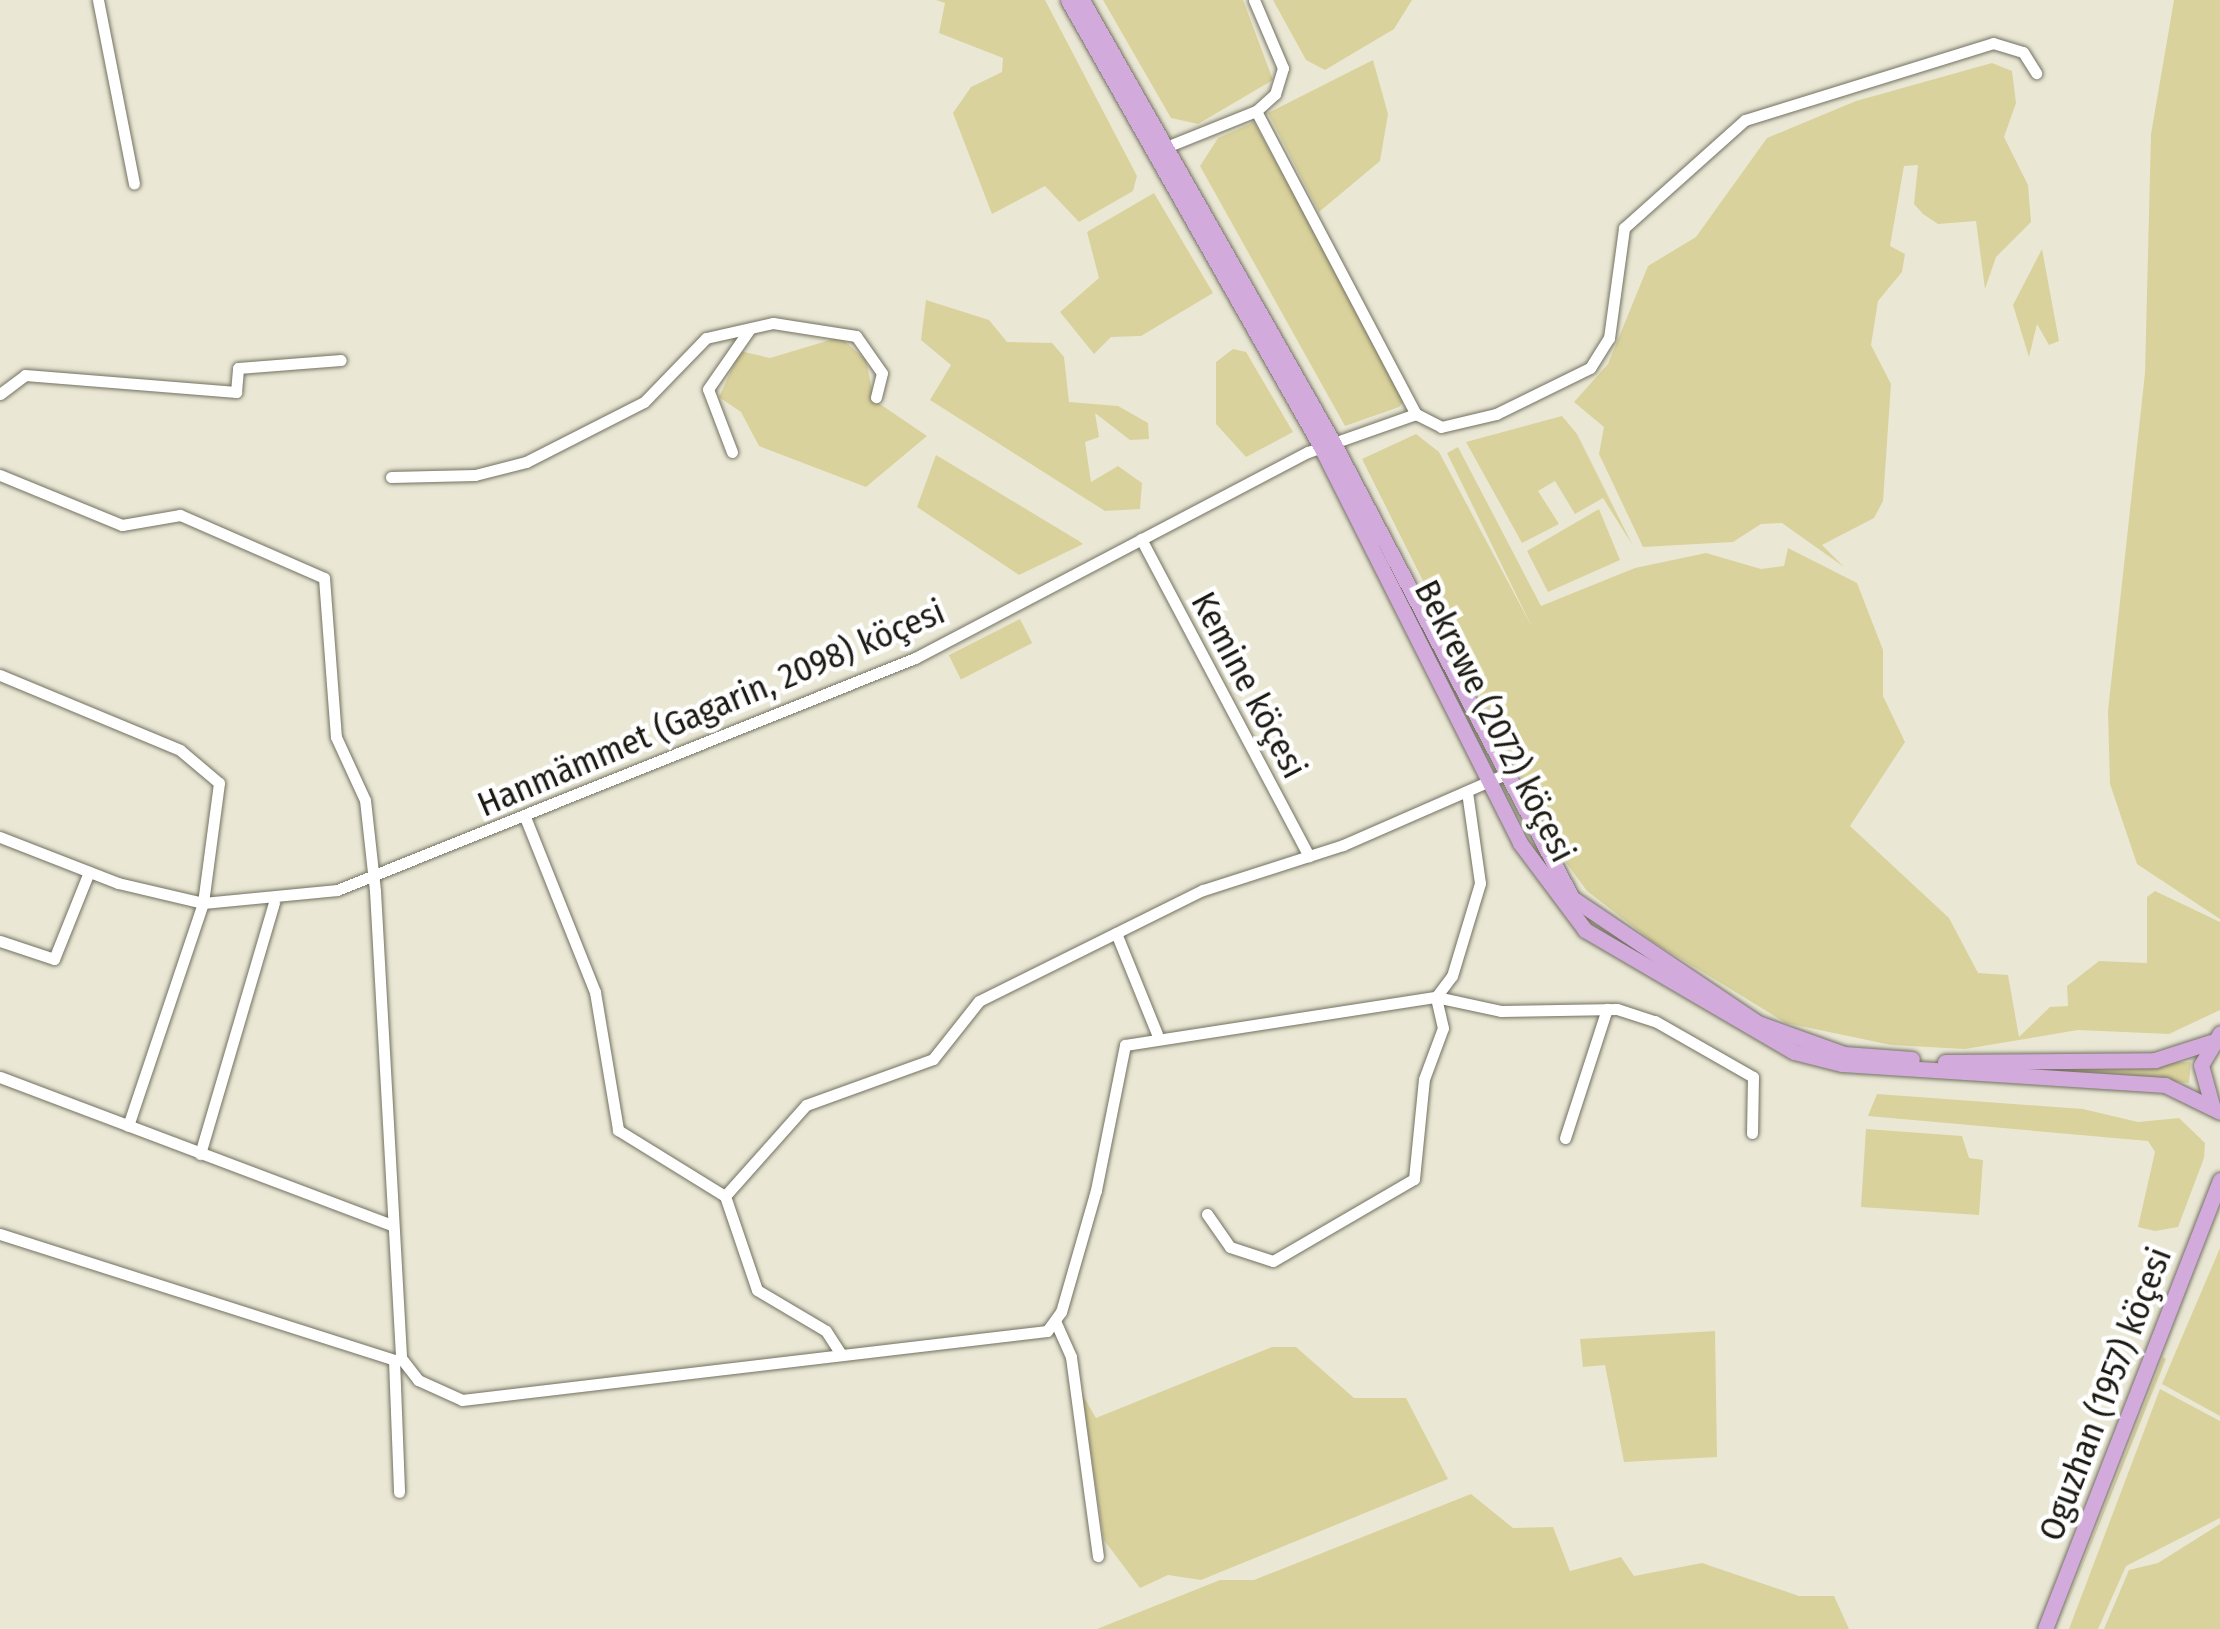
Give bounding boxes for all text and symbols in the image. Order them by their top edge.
street label: Bekrewe (2072) köçesi [1406,573,1584,869]
street label: Kemine köçesi [1182,585,1316,785]
street label: Hanmämmet (Gagarin, 2098) köçesi [471,590,951,826]
street label: Oguzhan (1957) köçesi [2030,1241,2180,1547]

